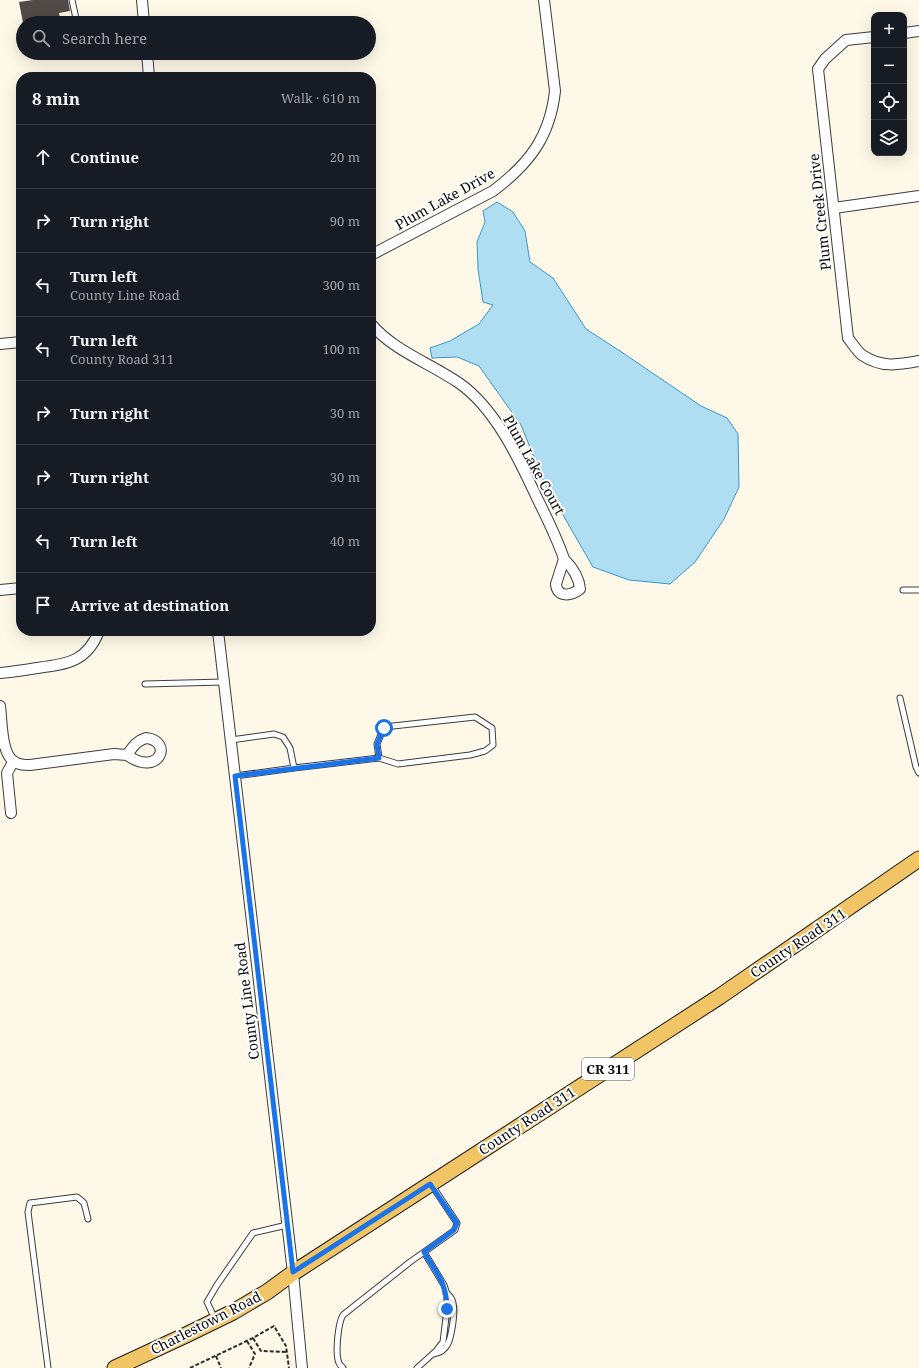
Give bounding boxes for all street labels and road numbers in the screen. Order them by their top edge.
street label: Plum Creek Drive [804,153,835,271]
street label: Plum Lake Drive [392,163,498,234]
street label: Plum Lake Court [499,411,570,518]
street label: County Road 311 [746,903,849,982]
street label: County Line Road [230,941,263,1061]
road number: CR 311 [582,1058,634,1080]
street label: County Road 311 [475,1082,579,1159]
street label: Charlestown Road [147,1286,265,1359]

